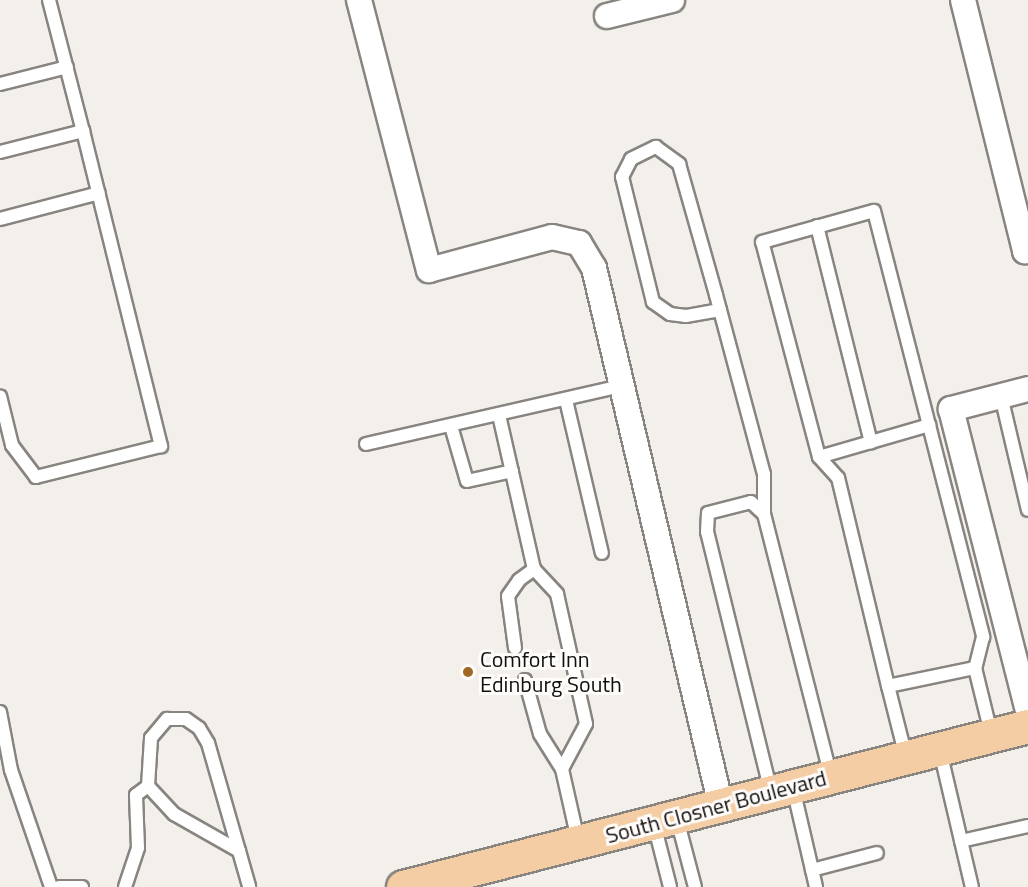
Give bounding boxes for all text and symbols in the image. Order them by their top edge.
place label: Comfort Inn Edinburg South [480,646,622,698]
marker: Comfort Inn Edinburg South [461,665,475,679]
street label: South Closner Boulevard [603,765,829,849]

